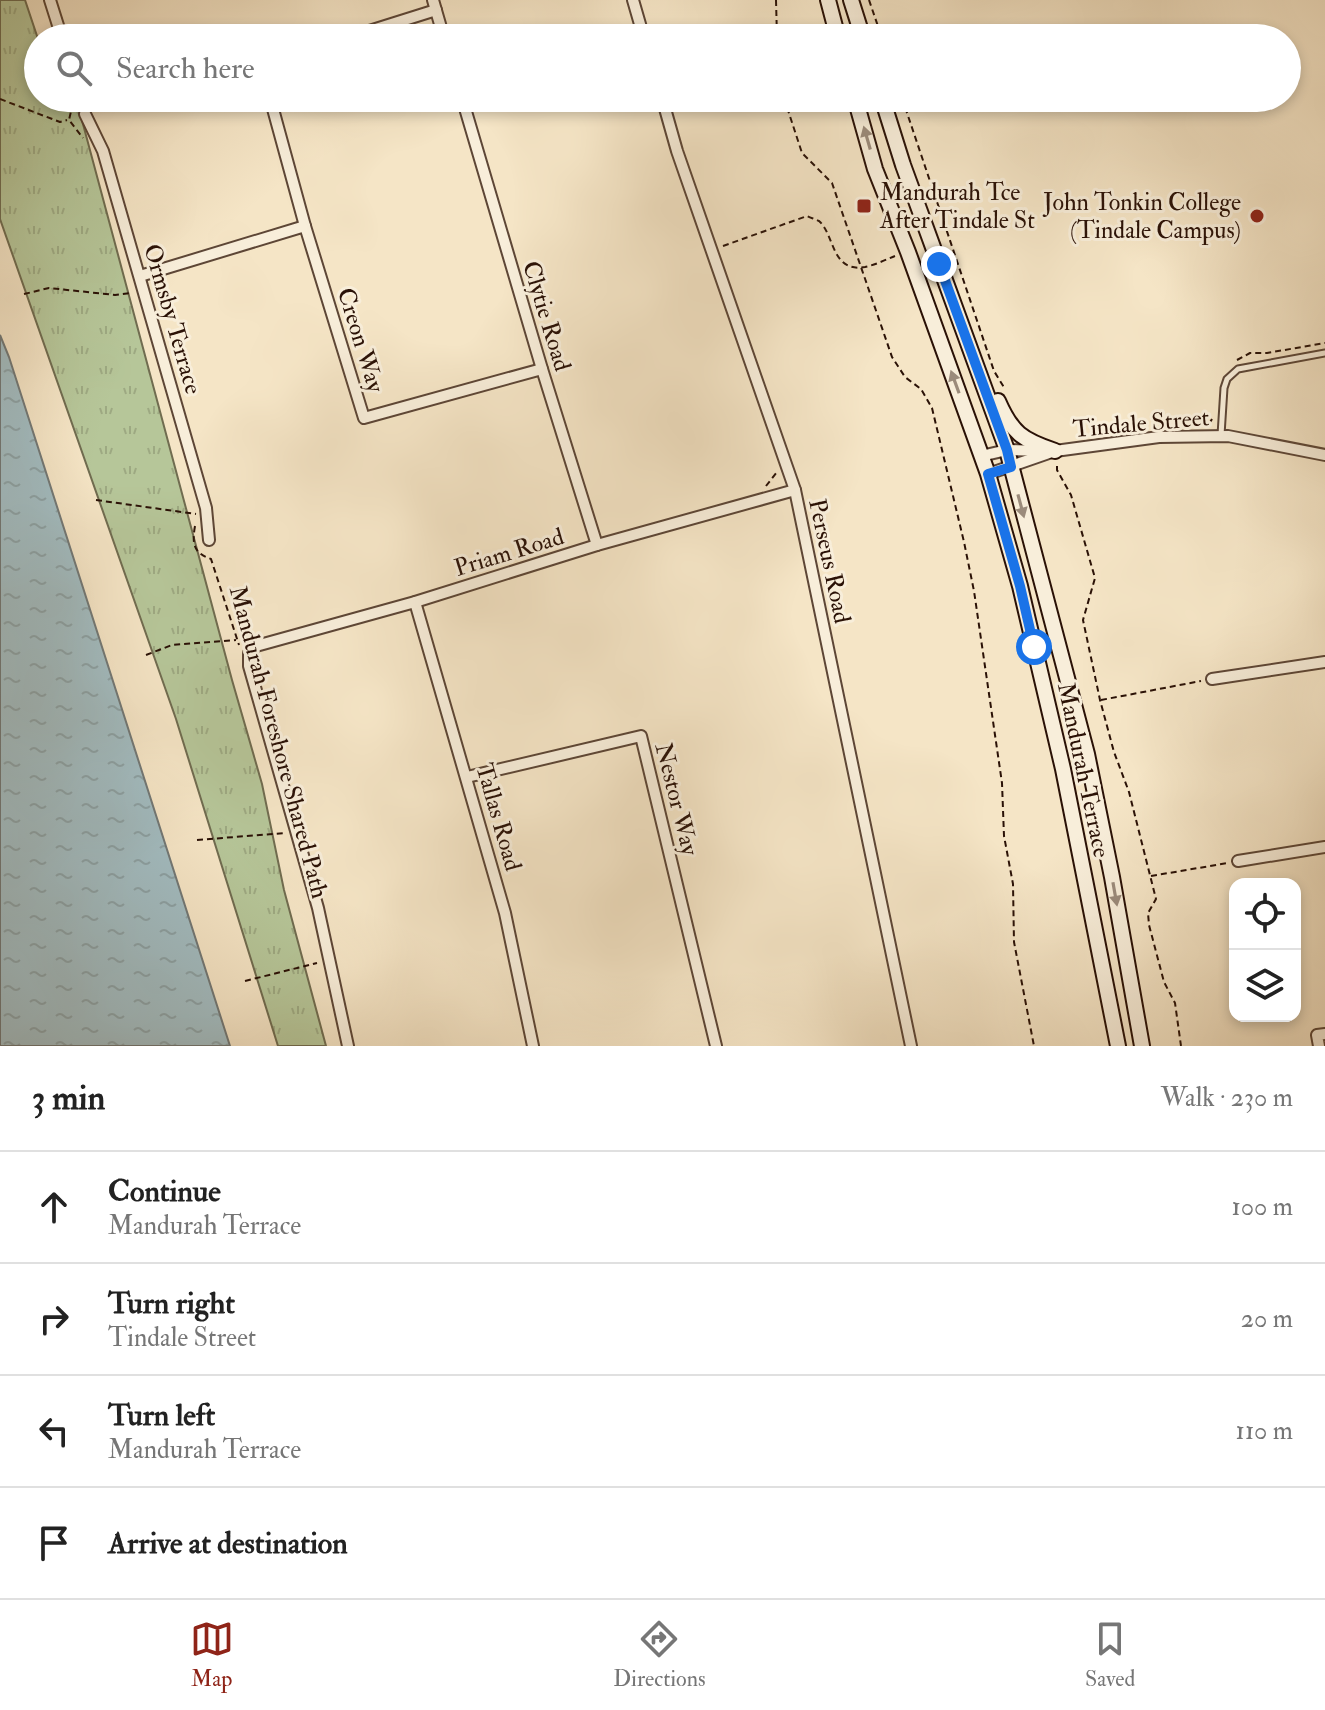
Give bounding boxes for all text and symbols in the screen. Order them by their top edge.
search box [24,24,1301,112]
icon: search [52,46,96,90]
text: Search here [116,50,255,87]
one-way arrow [860,126,872,151]
place label: Mandurah Tce After Tindale St [879,177,1035,236]
place label: John Tonkin College (Tindale Campus) [1042,187,1241,246]
marker: Mandurah Tce After Tindale St [855,197,873,215]
marker: John Tonkin College (Tindale Campus) [1248,207,1266,225]
street label: Ormsby Terrace [136,240,209,398]
route end [921,246,957,282]
street label: Clytie Road [515,257,578,375]
street label: Creon Way [330,284,391,397]
one-way arrow [948,370,961,394]
street label: Tindale Street [1072,402,1211,445]
one-way arrow [1016,493,1028,518]
street label: Perseus Road [801,496,858,626]
street label: Priam Road [451,521,568,584]
street label: Mandurah Foreshore Shared Path [222,582,335,902]
route start [1016,629,1052,665]
street label: Mandurah Terrace [1050,680,1117,860]
street label: Nestor Way [648,740,706,859]
street label: Tallas Road [468,760,529,875]
map controls [1229,878,1301,1022]
button: locate [1229,878,1301,950]
one-way arrow [1110,882,1122,907]
button: layers [1229,950,1301,1022]
text: 3 min [32,1077,105,1120]
text: Walk · 230 m [1161,1082,1293,1114]
text: Continue [108,1173,221,1210]
icon: ahead [32,1185,76,1229]
text: 100 m [1232,1191,1293,1223]
text: Mandurah Terrace [108,1210,301,1242]
text: Turn right [108,1285,235,1322]
icon: right [32,1297,76,1341]
text: 20 m [1241,1303,1293,1335]
text: Tindale Street [108,1322,256,1354]
text: Turn left [108,1397,215,1434]
icon: left [32,1409,76,1453]
text: 110 m [1236,1415,1293,1447]
text: Mandurah Terrace [108,1434,301,1466]
icon: arrive [32,1521,76,1565]
text: Arrive at destination [108,1525,348,1562]
tab: Map [190,1617,234,1693]
tab: Directions [613,1617,706,1693]
tab: Saved [1085,1617,1135,1693]

